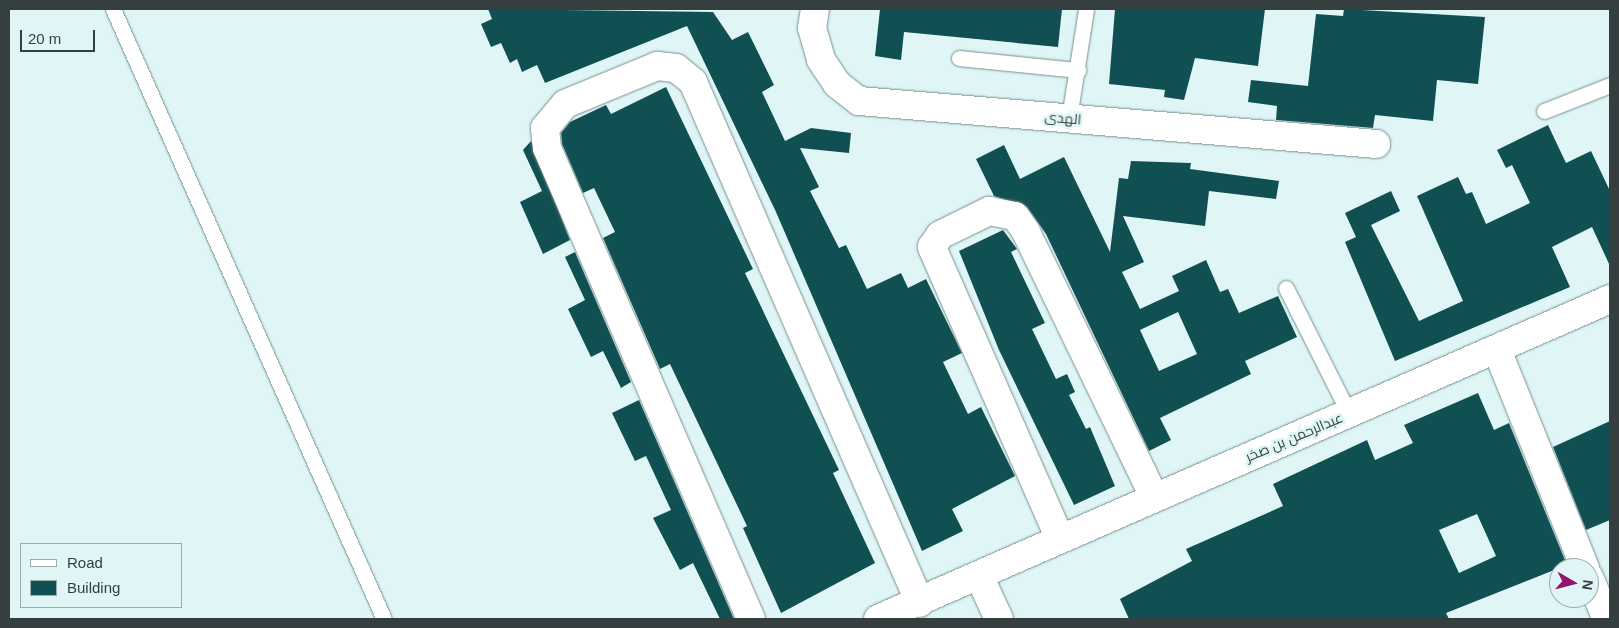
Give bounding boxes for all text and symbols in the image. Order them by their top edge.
scale bar [22,20,98,52]
text: 20 m [28,30,61,47]
street label: الهدى [1044,108,1082,128]
street label: عبدالرحمن بن صخر [1243,409,1345,465]
legend [20,543,182,608]
text: Road [67,554,103,571]
north arrow [1549,558,1599,608]
text: Building [67,579,120,596]
text: N [1579,579,1596,591]

